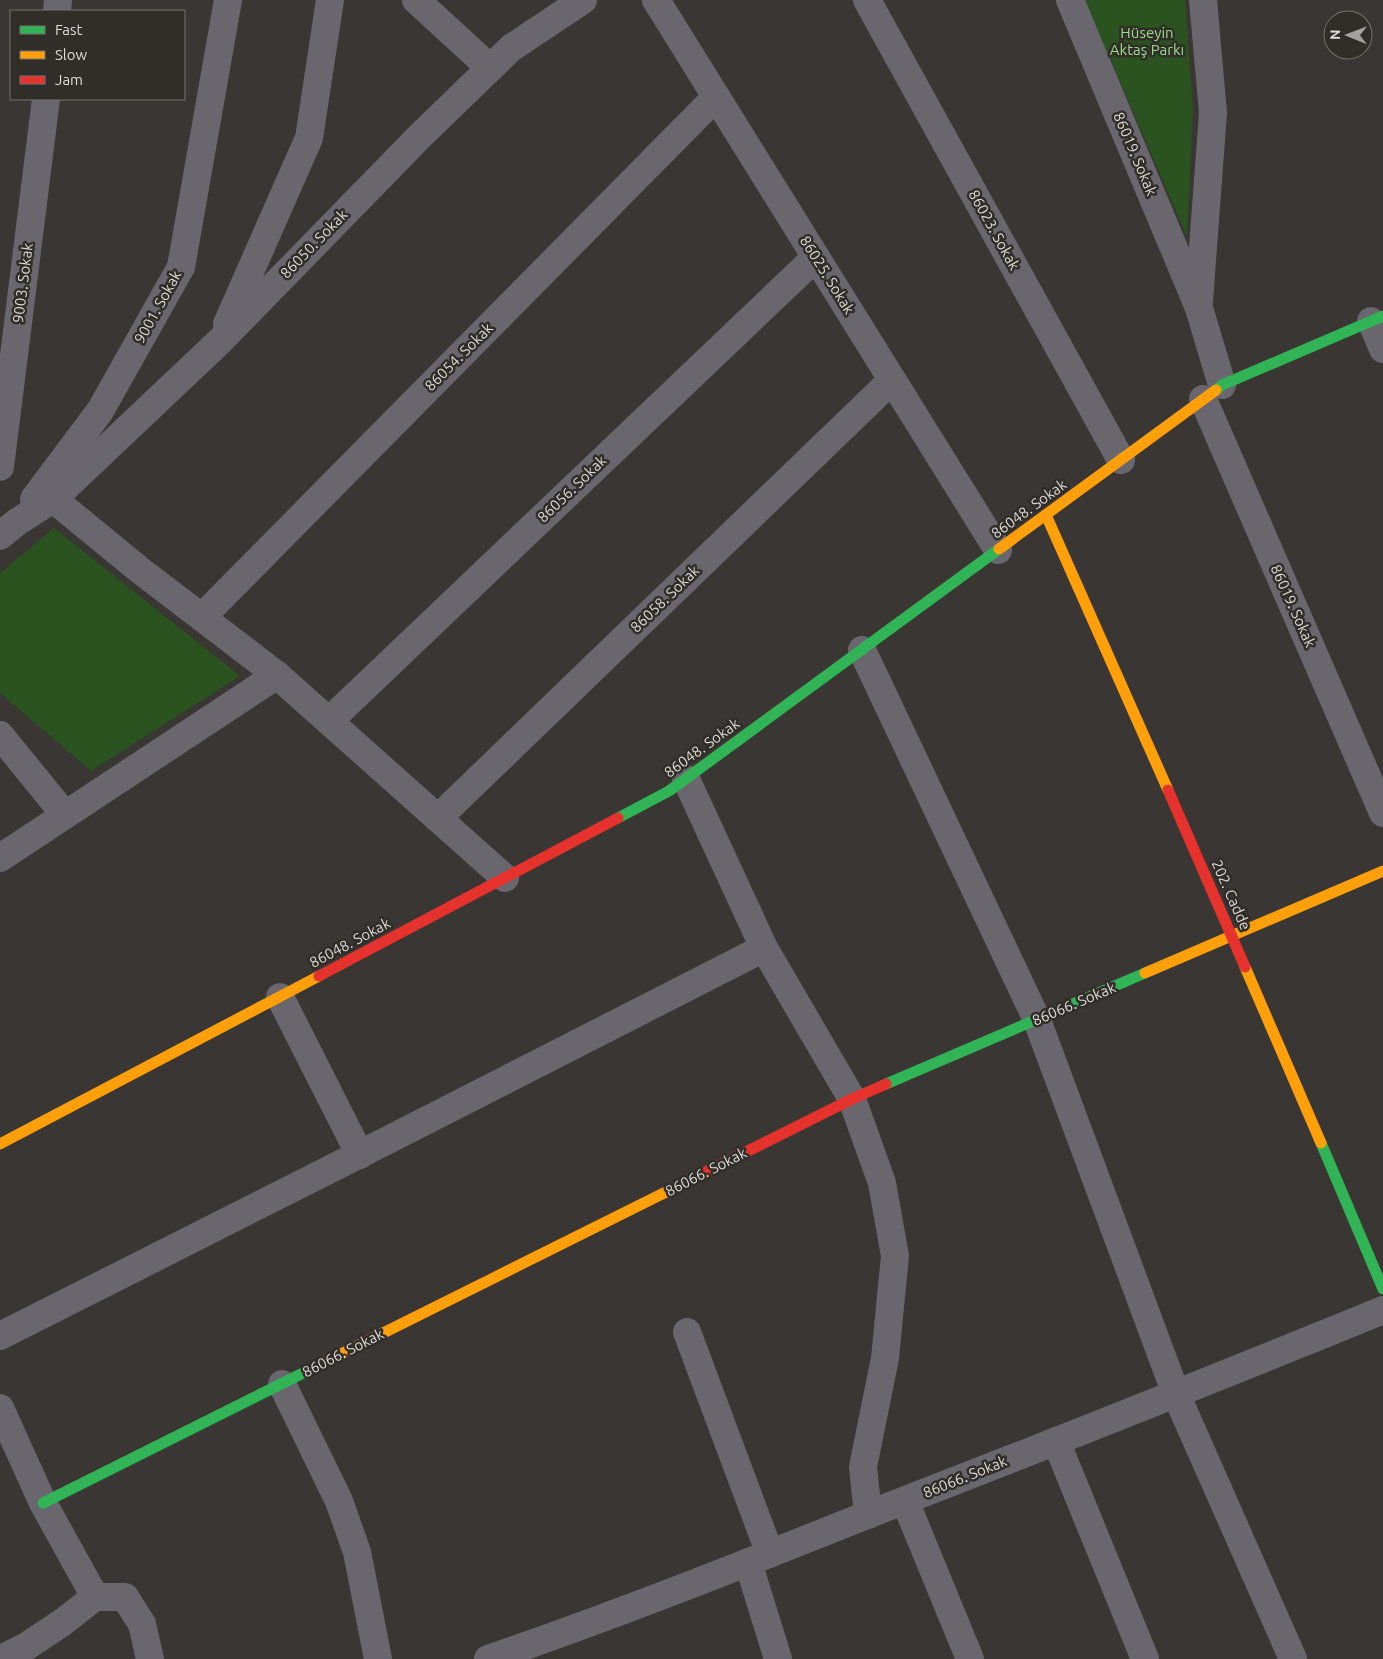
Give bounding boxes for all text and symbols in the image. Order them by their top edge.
legend [10,10,185,100]
north arrow [1323,10,1373,60]
text: Fast [55,21,83,38]
park label: Hüseyin Aktaş Parkı [1110,24,1184,58]
text: N [1327,29,1343,40]
text: Slow [55,46,88,63]
text: Jam [55,71,83,88]
street label: 86019. Sokak [1110,110,1161,198]
street label: 86023. Sokak [965,187,1024,273]
street label: 86050. Sokak [277,205,351,282]
street label: 86025. Sokak [797,233,858,317]
street label: 9003. Sokak [9,242,36,324]
street label: 9001. Sokak [131,267,185,346]
street label: 86054. Sokak [421,319,496,394]
street label: 86056. Sokak [534,451,610,526]
street label: 86048. Sokak [988,475,1070,542]
street label: 86058. Sokak [627,561,703,636]
street label: 86019. Sokak [1268,562,1319,650]
street label: 86048. Sokak [661,714,743,781]
street label: 202. Cadde [1208,857,1255,933]
street label: 86048. Sokak [307,914,393,971]
street label: 86066. Sokak [1030,978,1118,1029]
street label: 86066. Sokak [662,1144,750,1199]
street label: 86066. Sokak [299,1325,387,1380]
street label: 86066. Sokak [920,1452,1010,1501]

